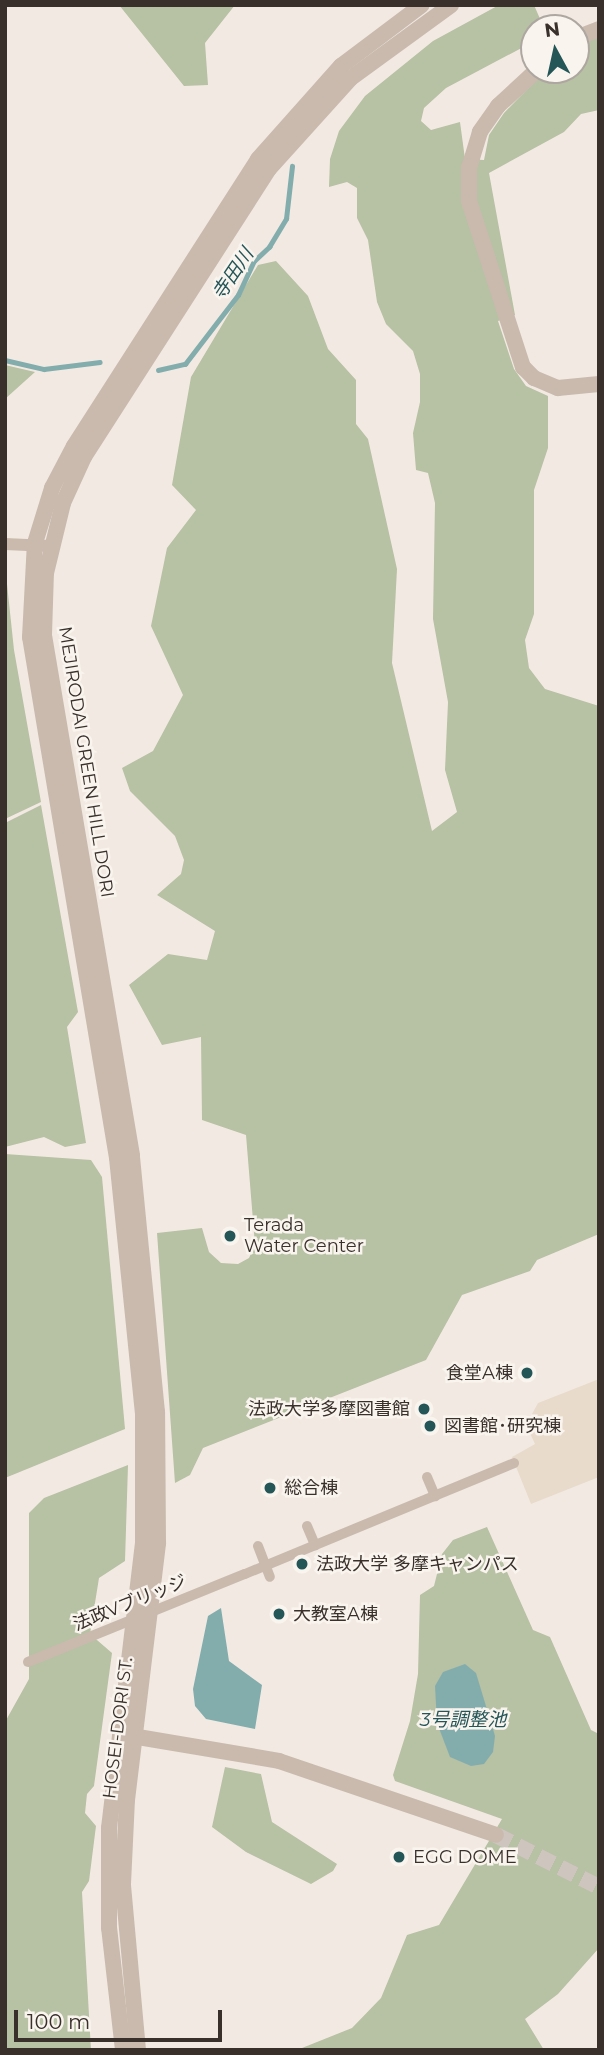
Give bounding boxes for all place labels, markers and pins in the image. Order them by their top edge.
place label: Terada Water Center [244,1215,364,1258]
marker: Terada Water Center [222,1228,238,1244]
place label: 食堂A棟 [446,1362,513,1384]
marker: 食堂A棟 [519,1365,535,1381]
place label: 法政大学多摩図書館 [248,1398,410,1420]
marker: 法政大学多摩図書館 [416,1401,432,1417]
place label: 図書館･研究棟 [444,1415,561,1437]
marker: 図書館･研究棟 [422,1418,438,1434]
place label: 総合棟 [284,1477,338,1499]
marker: 総合棟 [262,1480,278,1496]
place label: 法政大学 多摩キャンパス [316,1553,519,1575]
marker: 法政大学 多摩キャンパス [294,1556,310,1572]
place label: 大教室A棟 [293,1603,378,1625]
marker: 大教室A棟 [271,1606,287,1622]
place label: EGG DOME [413,1846,517,1868]
marker: EGG DOME [391,1849,407,1865]

